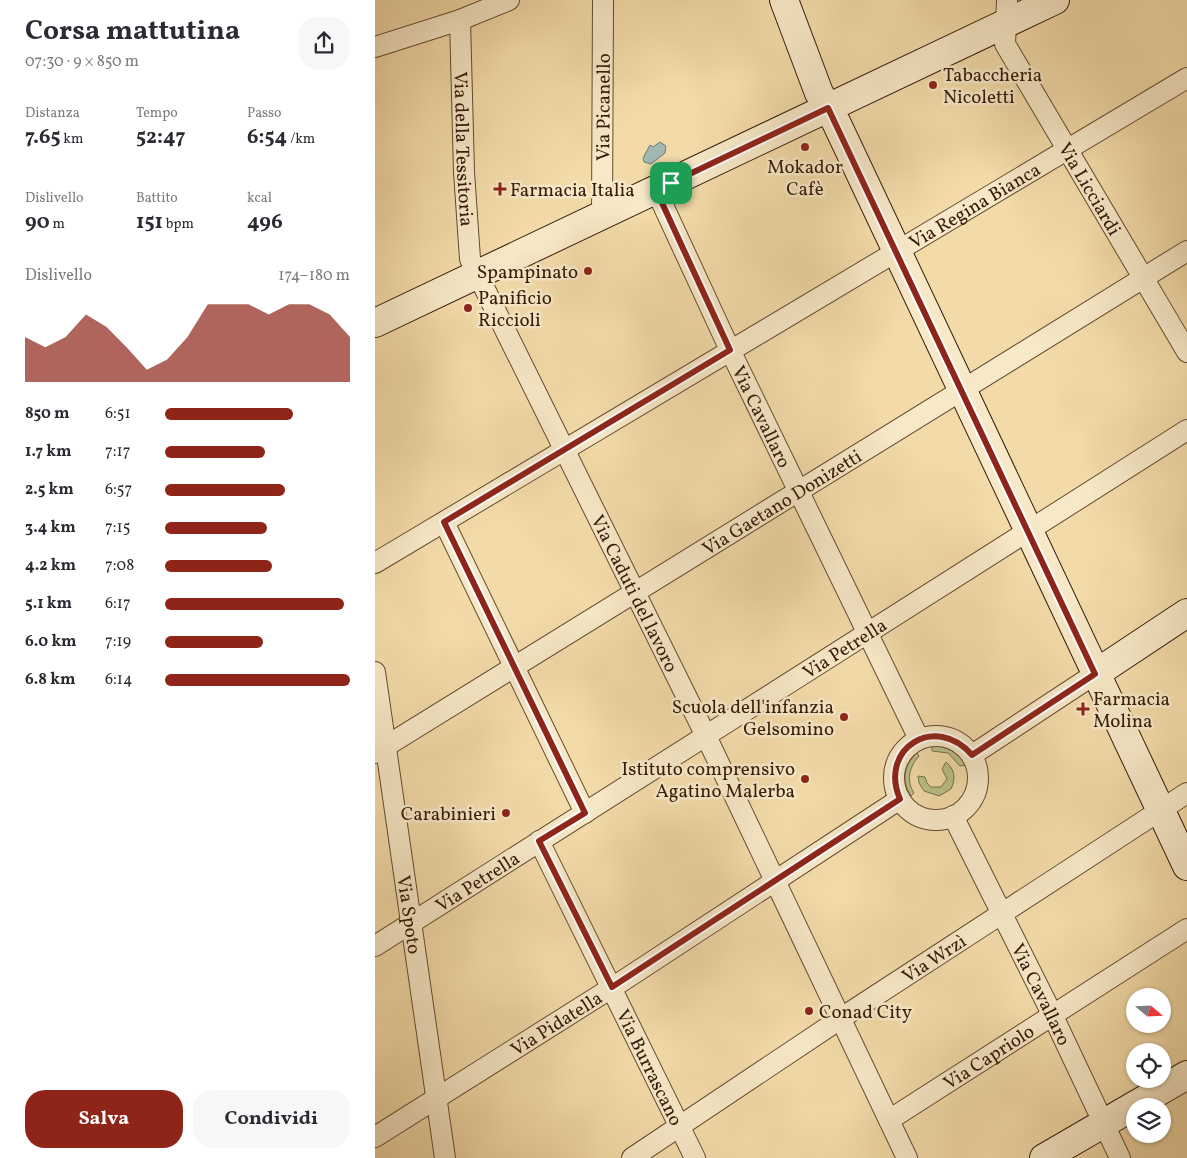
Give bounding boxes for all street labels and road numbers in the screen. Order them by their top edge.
street label: Via Picanello [591,53,618,161]
street label: Via della Tessitoria [446,71,479,228]
street label: Via Licciardi [1051,138,1127,241]
street label: Via Regina Bianca [905,157,1046,256]
street label: Via Cavallaro [724,362,796,473]
street label: Via Gaetano Donizetti [698,444,868,563]
street label: Via Caduti del lavoro [584,511,683,677]
street label: Via Petrella [798,613,893,686]
street label: Via Petrella [431,846,525,919]
street label: Via Spoto [389,874,426,956]
street label: Via Wrzì [898,929,972,990]
street label: Via Cavallaro [1004,939,1076,1050]
street label: Via Pidatella [506,986,608,1063]
street label: Via Burrascano [609,1005,688,1131]
street label: Via Capriolo [939,1019,1040,1097]

